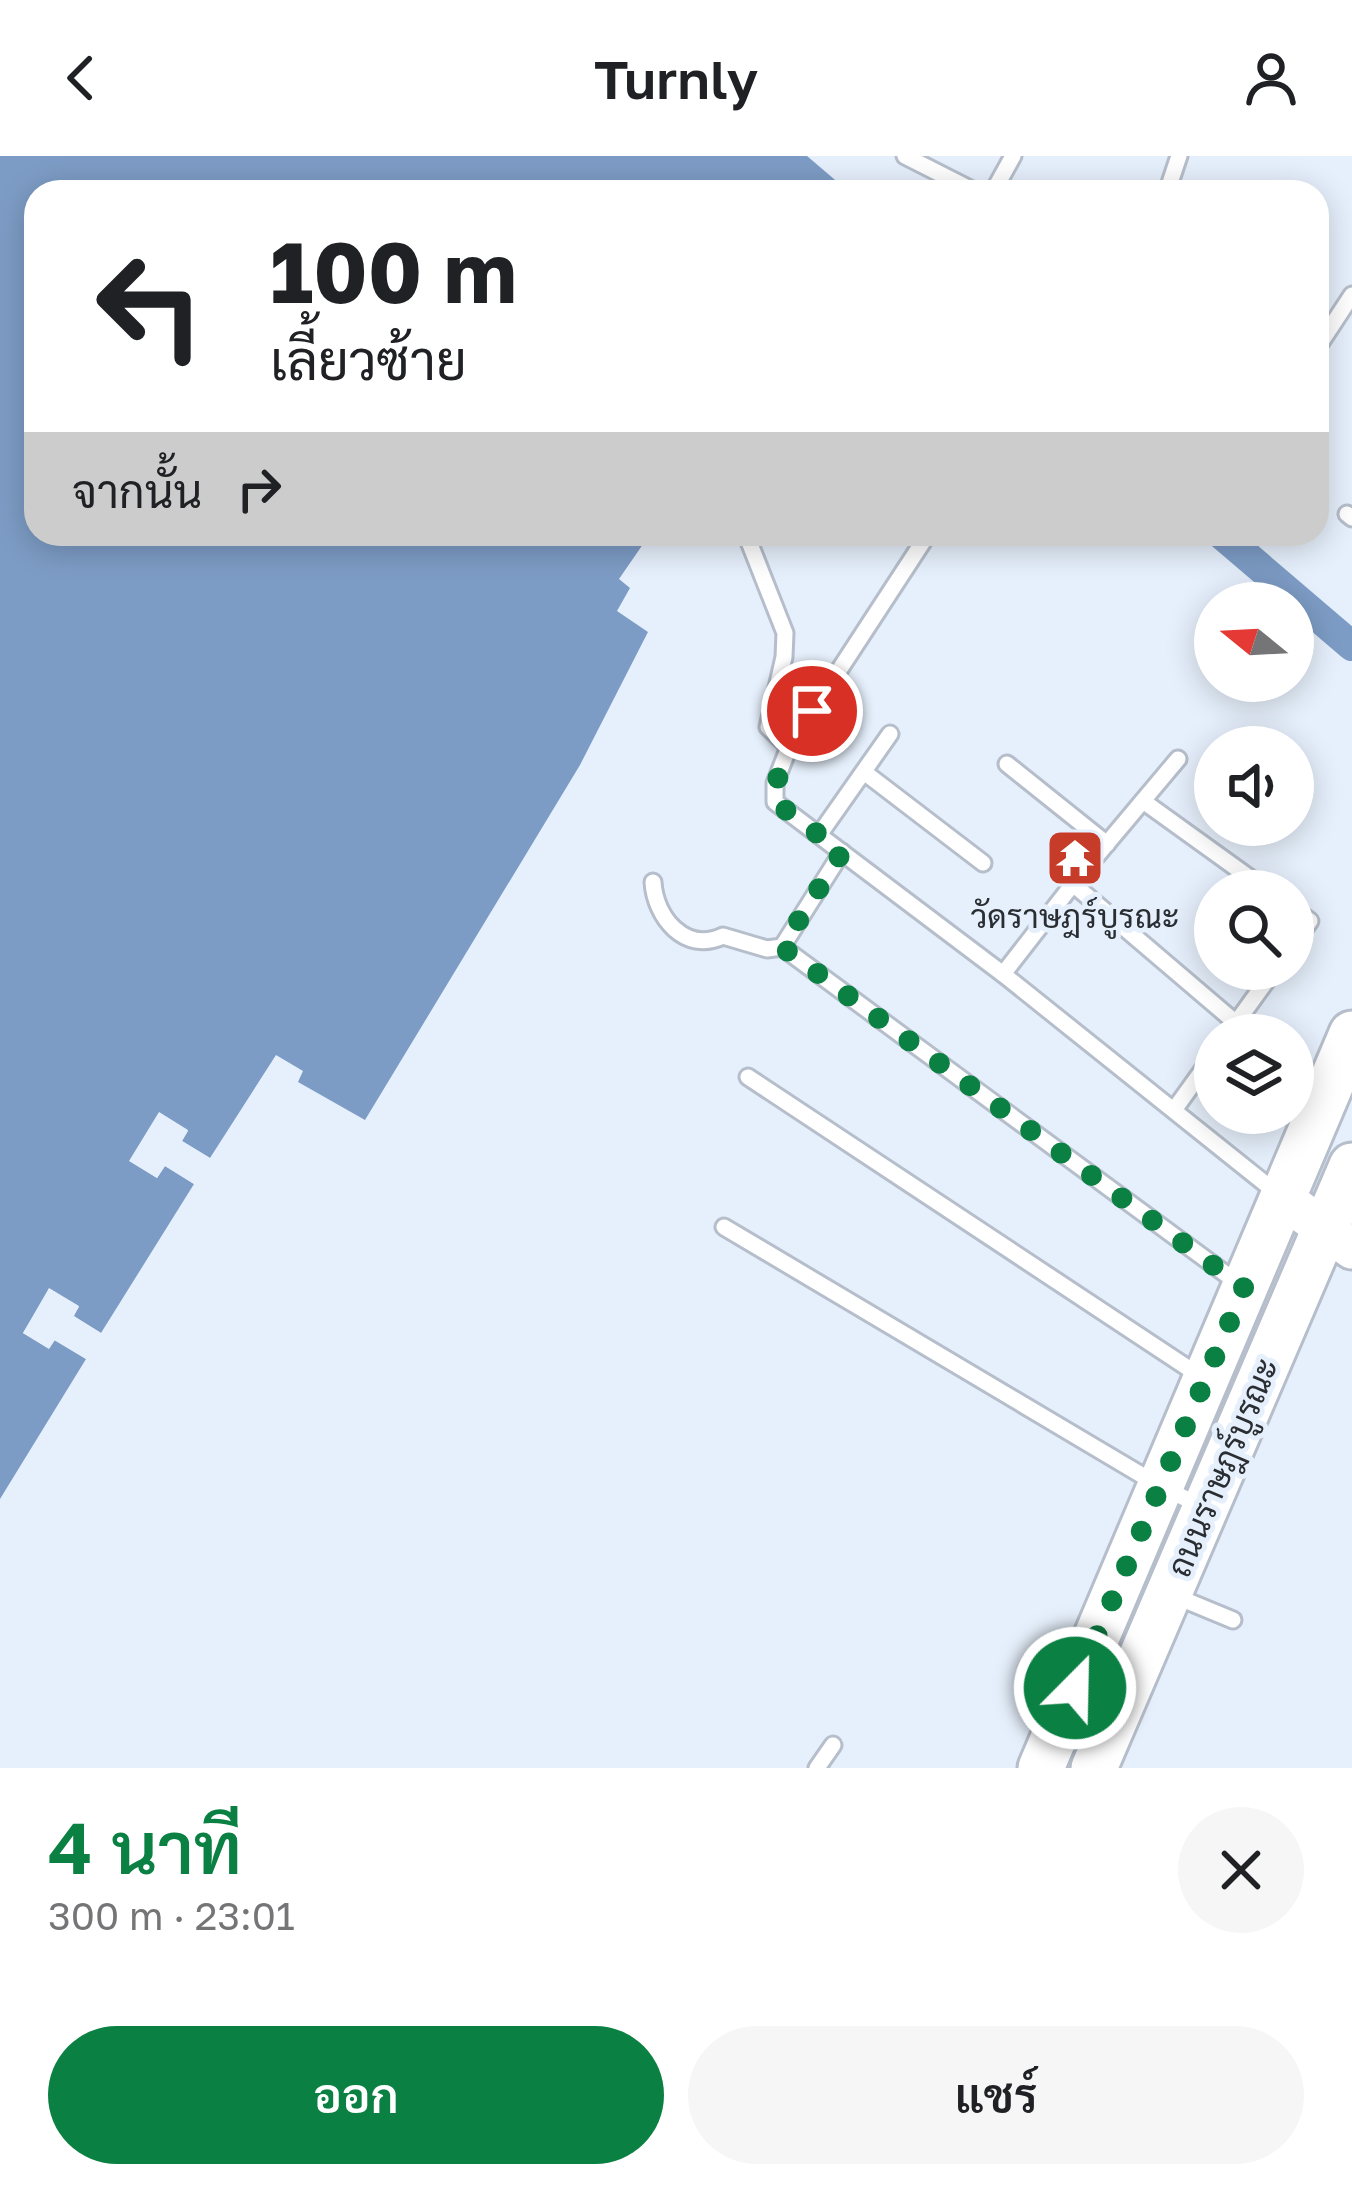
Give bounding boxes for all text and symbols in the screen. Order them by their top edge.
icon: back [48,45,114,111]
icon: person [1238,45,1304,111]
text: Turnly [594,46,758,111]
text: 100 m [270,221,517,321]
icon: left [72,228,228,384]
text: เลี้ยวซ้าย [270,327,467,392]
icon: right [226,456,292,522]
text: จากนั้น [72,464,202,518]
north arrow [1194,582,1314,702]
map controls [1194,582,1314,1134]
pin [761,660,863,762]
icon: arrive [779,678,845,744]
button: sound [1194,726,1314,846]
temple icon: วัดราษฎร์บูรณะ [1044,827,1106,889]
button: search [1194,870,1314,990]
place label: วัดราษฎร์บูรณะ [970,896,1180,939]
button: layers [1194,1014,1314,1134]
street label: ถนนราษฎร์บูรณะ [1158,1352,1289,1584]
position arrow [1012,1625,1138,1751]
text: 4 นาที [48,1803,242,1890]
button: close [1178,1807,1304,1933]
text: 300 m · 23:01 [48,1892,295,1939]
button: ออก [48,2026,664,2164]
button: แชร์ [688,2026,1304,2164]

